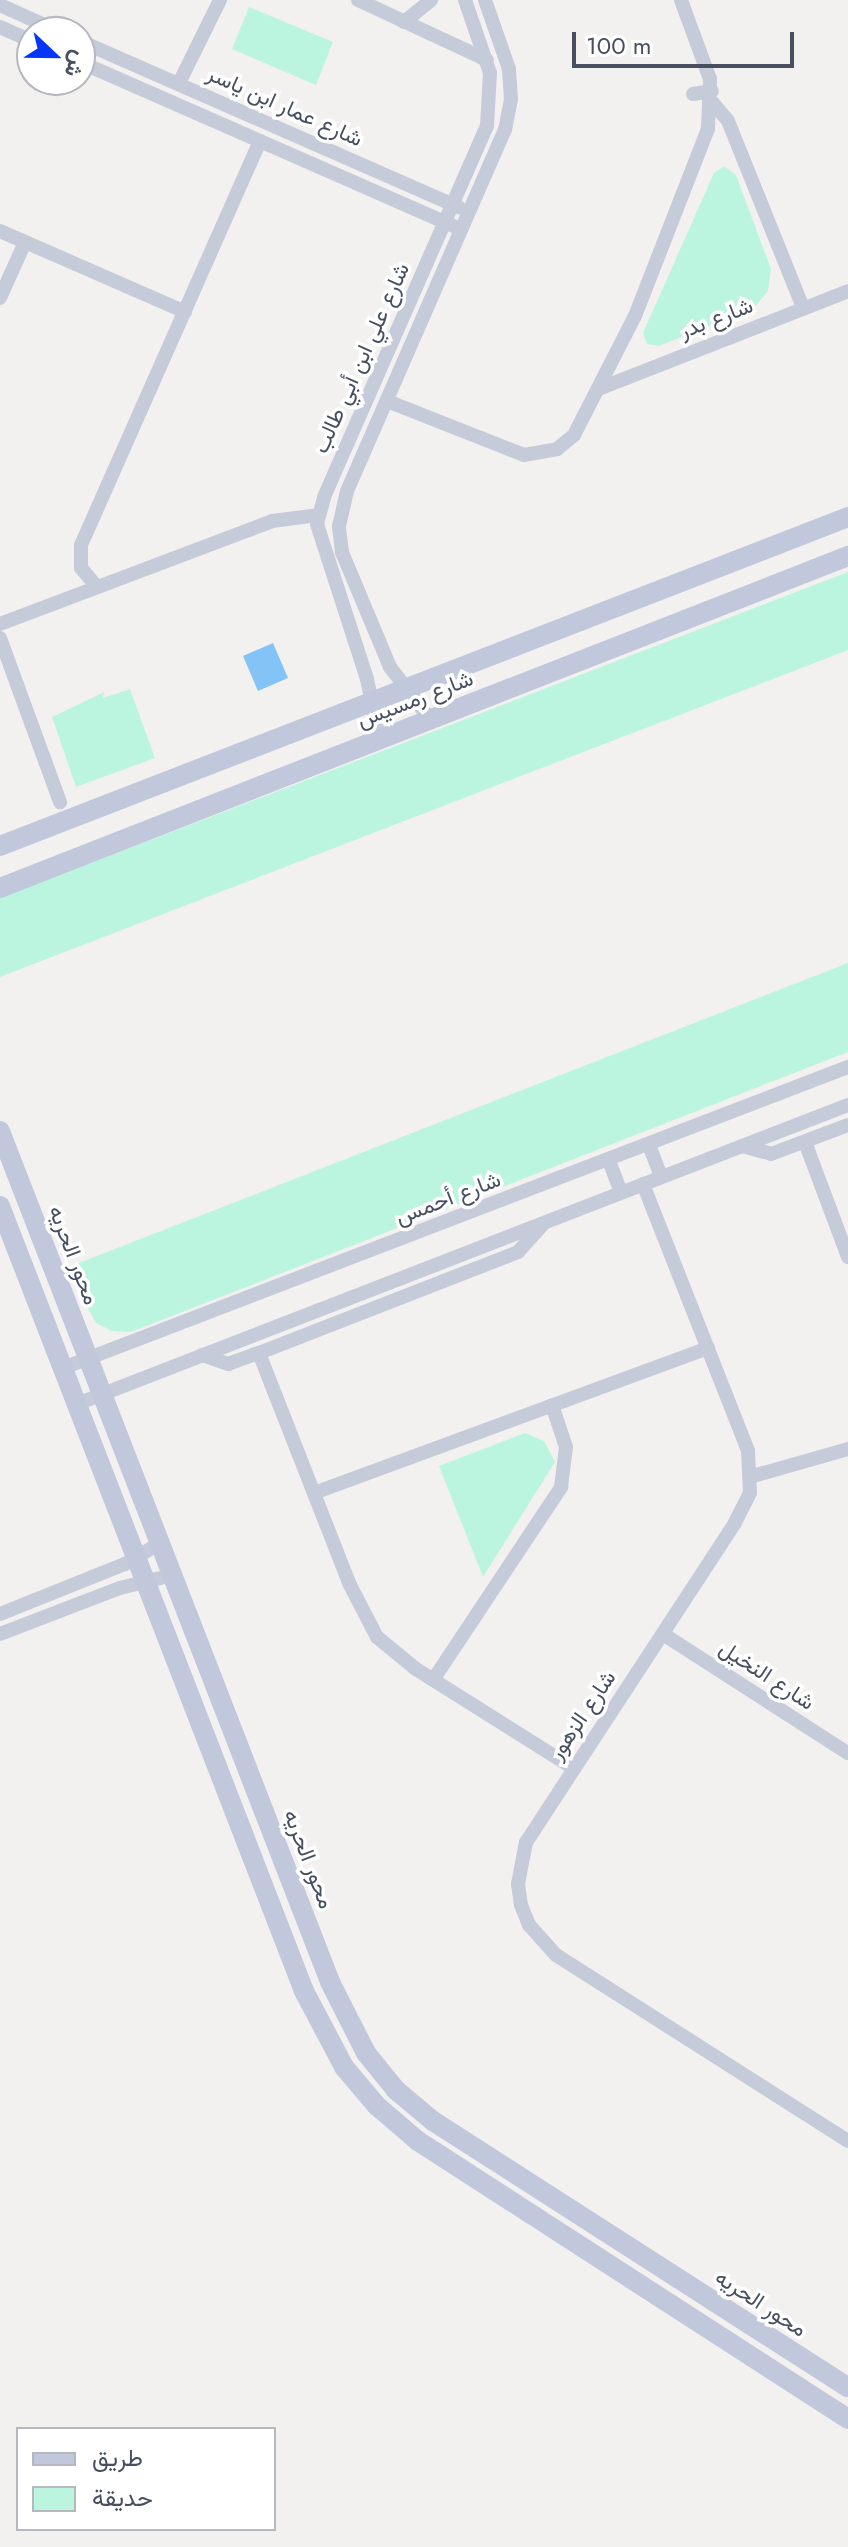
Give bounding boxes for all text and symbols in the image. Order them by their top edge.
north arrow [16,16,96,96]
scale bar [576,16,798,66]
text: 100 m [586,28,652,63]
text: ش [57,46,96,82]
street label: شارع عمار ابن ياسر [203,60,367,152]
street label: شارع علي ابن أبي طالب [307,259,415,457]
street label: شارع بدر [676,292,756,344]
street label: شارع رمسيس [353,665,477,733]
street label: شارع أحمس [392,1166,504,1230]
street label: محور الحريه [43,1202,105,1308]
street label: شارع النخيل [714,1634,820,1716]
street label: شارع الزهور [543,1665,621,1765]
street label: محور الحريه [278,1806,340,1912]
street label: محور الحريه [710,2264,812,2342]
legend [16,2427,276,2531]
text: طريق [92,2440,143,2475]
text: حديقة [92,2480,153,2515]

